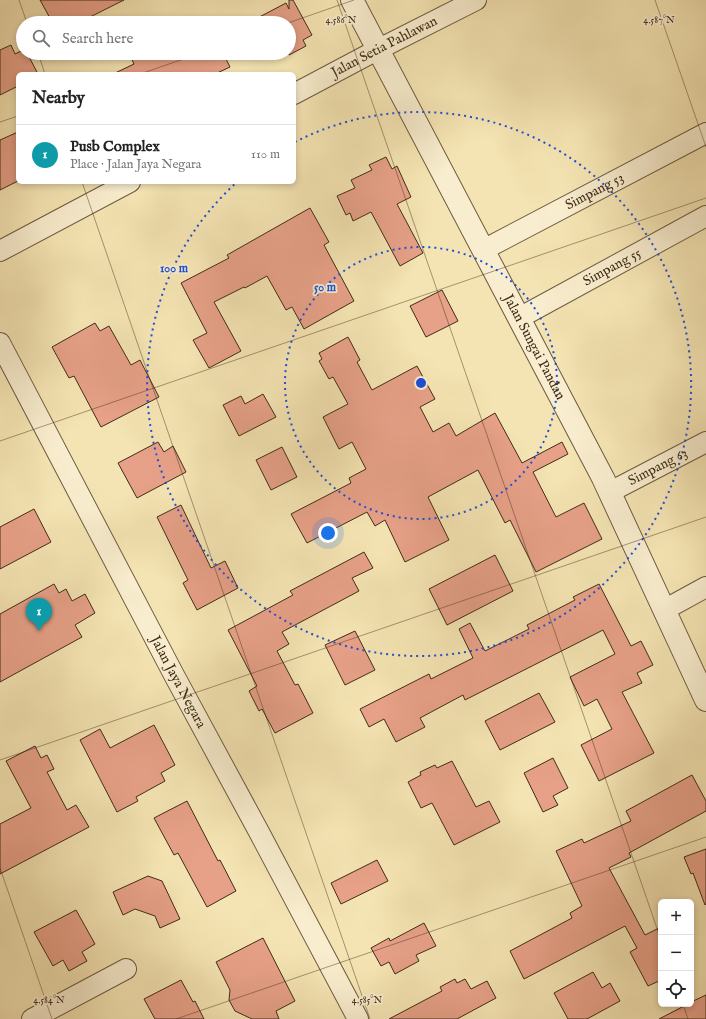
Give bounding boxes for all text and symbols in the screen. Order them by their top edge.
street label: Jalan Setia Pahlawan [326,12,441,83]
text: 4.586°N [326,14,357,27]
text: 4.587°N [643,14,675,27]
search box [16,16,296,60]
icon: search [30,27,52,49]
text: Search here [62,29,133,48]
text: Nearby [32,88,85,109]
text: Pusb Complex [70,137,160,156]
text: 1 [43,146,47,163]
text: 110 m [251,146,280,163]
text: Place · Jalan Jaya Negara [70,156,201,173]
street label: Simpang 53 [562,169,627,214]
street label: Simpang 55 [580,244,644,290]
text: 100 m [160,261,189,276]
text: 50 m [314,280,337,295]
street label: Jalan Sungai Pandan [498,289,570,403]
centre of rings [414,376,428,390]
street label: Simpang 63 [625,444,691,490]
your location [318,523,338,543]
pin: 1 [26,598,52,631]
street label: Jalan Jaya Negara [145,631,211,732]
map controls [658,899,694,1007]
button: + [658,899,694,935]
button: − [658,935,694,971]
button: locate [658,971,694,1007]
text: 4.584°N [33,994,65,1007]
text: 4.585°N [352,994,382,1007]

